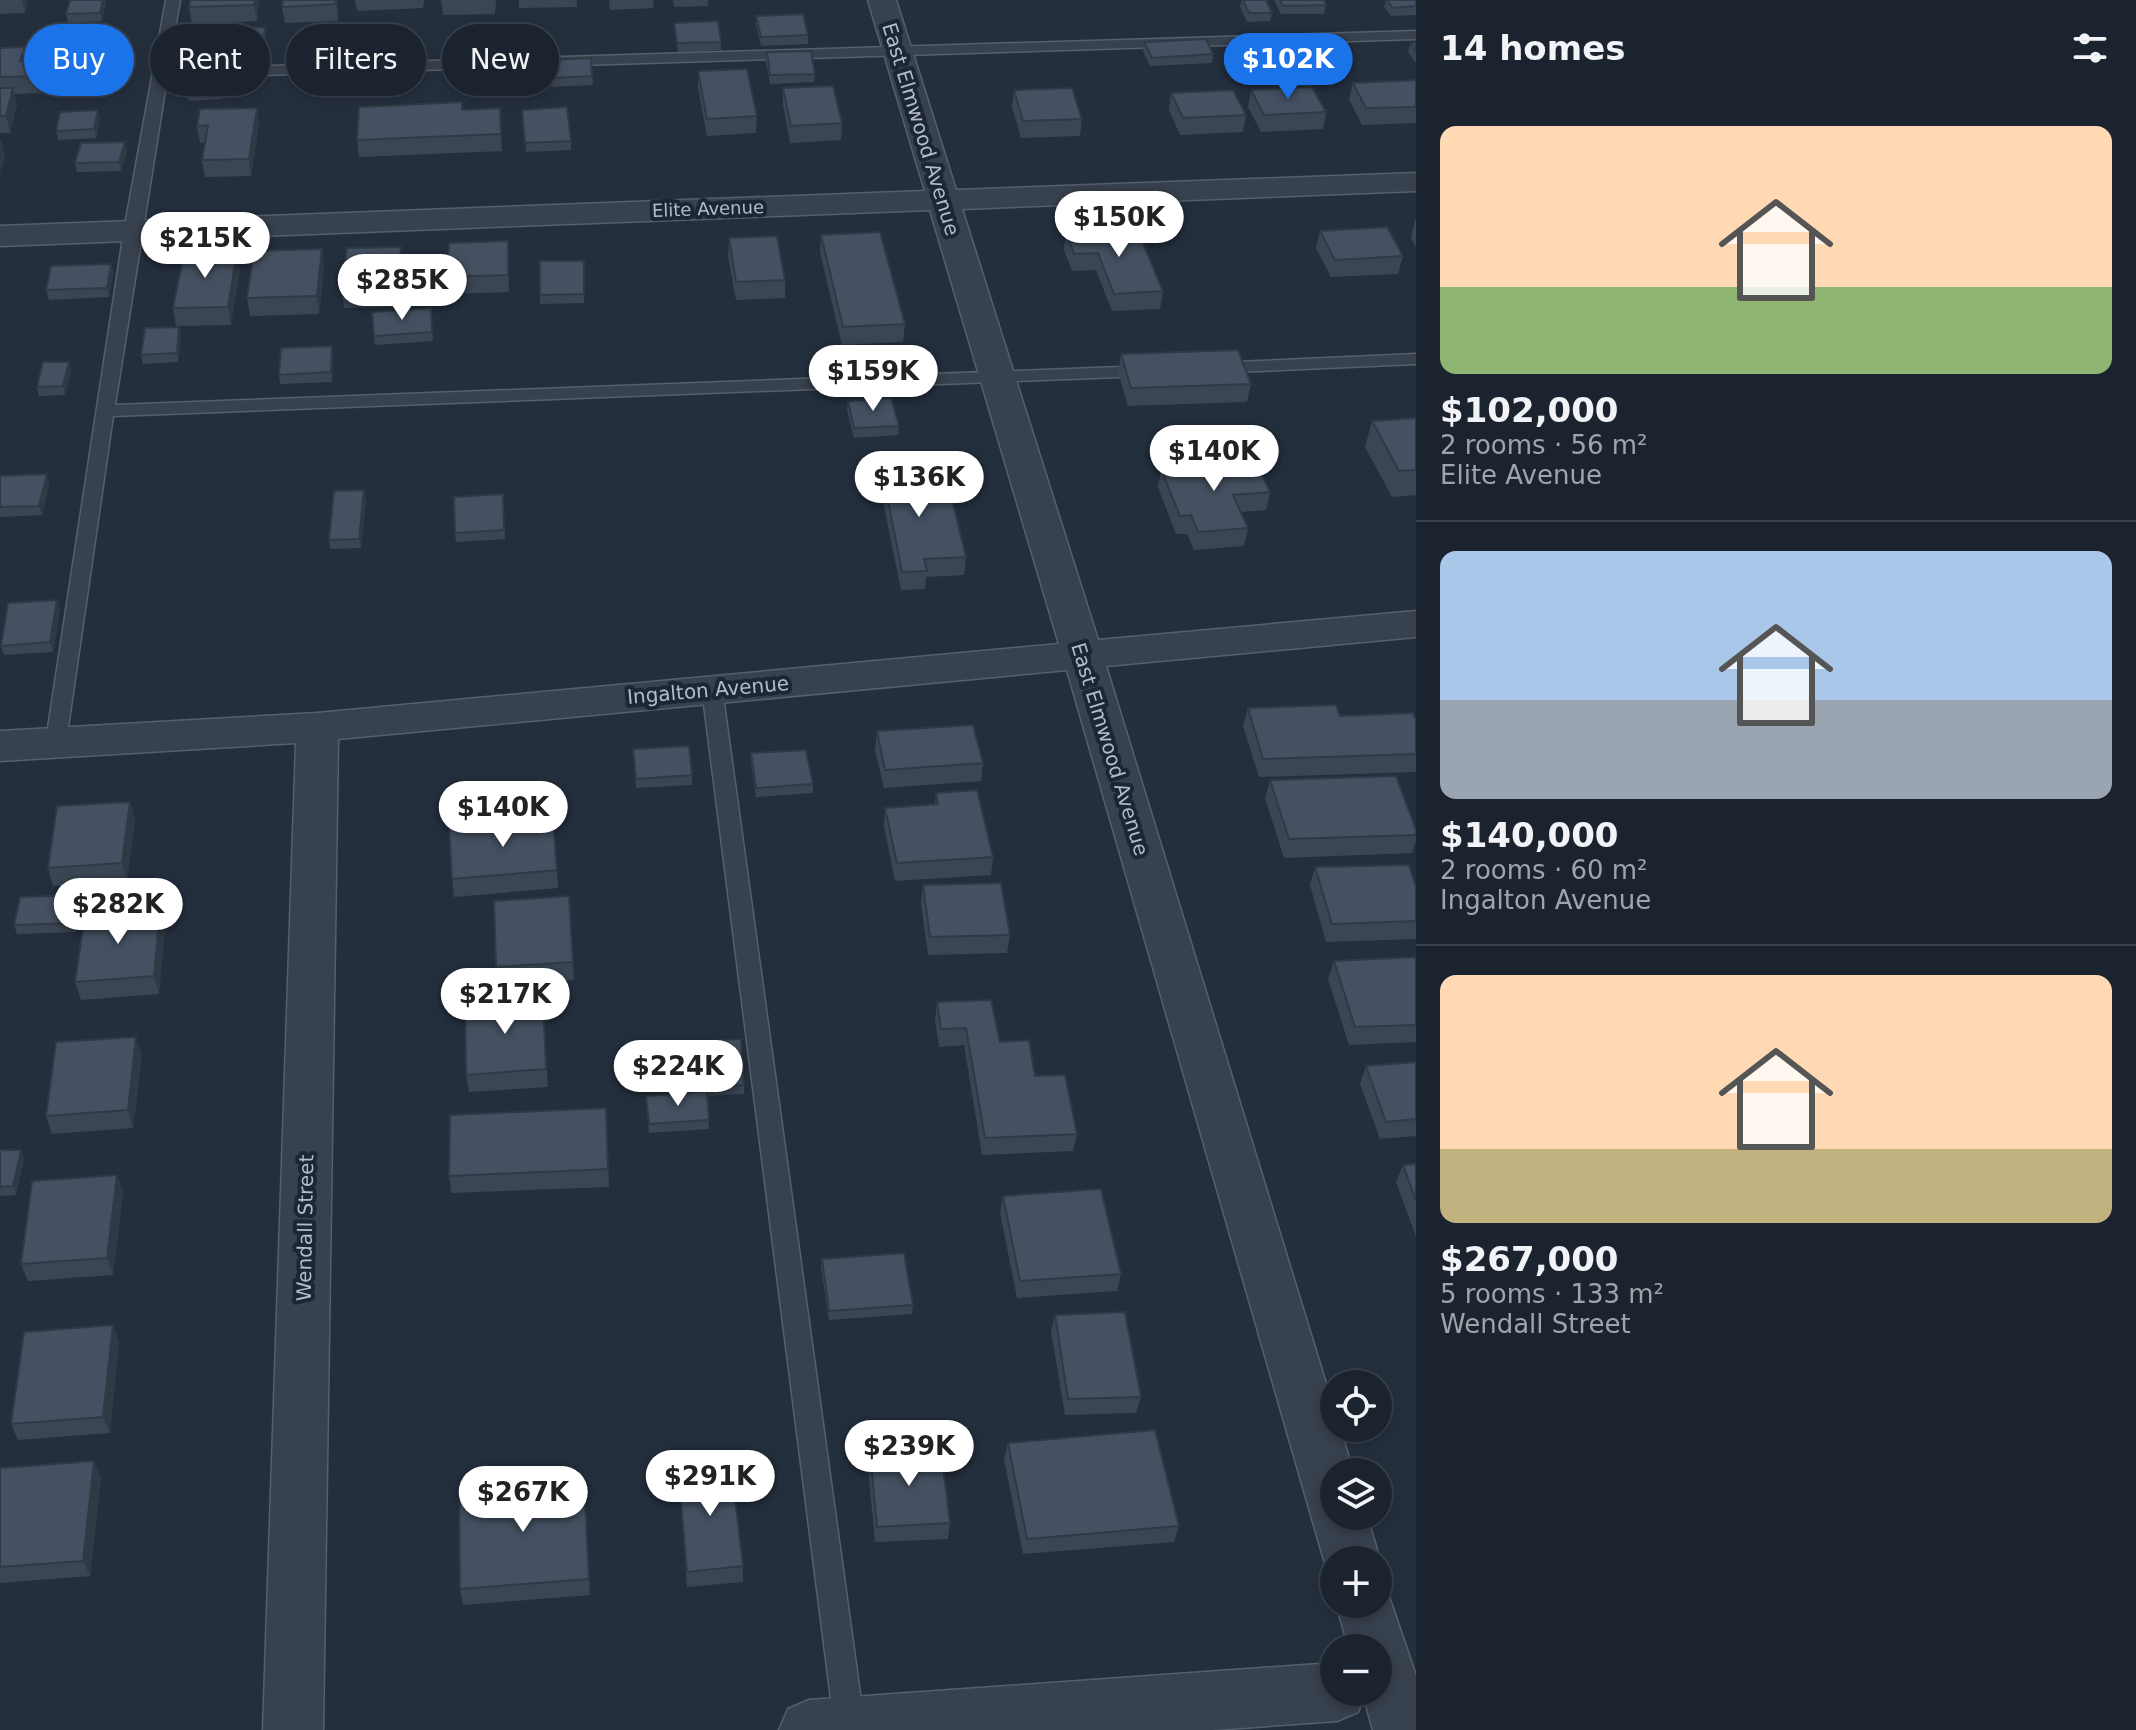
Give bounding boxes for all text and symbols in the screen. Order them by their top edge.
street label: East Elmwood Avenue [877,20,965,238]
chip: Buy [24,24,134,96]
chip: Rent [150,24,270,96]
chip: Filters [286,24,426,96]
chip: New [442,24,559,96]
icon: filters [2068,26,2112,70]
text: 14 homes [1440,28,1625,68]
pin: $102K [1232,33,1344,101]
text: $102K [1242,44,1334,74]
icon: home [1704,178,1848,322]
pin: $150K [1063,191,1175,259]
street label: Elite Avenue [652,196,764,221]
text: $150K [1073,202,1165,232]
pin: $215K [149,212,261,280]
text: $215K [159,223,251,253]
pin: $285K [346,254,458,322]
text: $285K [356,265,448,295]
pin: $159K [817,345,929,413]
text: $159K [827,356,919,386]
text: $102,000 [1440,390,1619,430]
pin: $140K [1158,425,1270,493]
text: 2 rooms · 56 m² [1440,430,1648,460]
text: $140K [1168,436,1260,466]
pin: $136K [863,451,975,519]
text: Elite Avenue [1440,460,1602,490]
text: $136K [873,462,965,492]
icon: home [1704,603,1848,747]
street label: East Elmwood Avenue [1066,640,1154,858]
street label: Ingalton Avenue [626,671,790,709]
pin: $140K [447,781,559,849]
text: $140K [457,792,549,822]
text: $140,000 [1440,815,1619,855]
text: 2 rooms · 60 m² [1440,855,1648,885]
pin: $282K [62,878,174,946]
text: Ingalton Avenue [1440,885,1651,915]
text: $282K [72,889,164,919]
pin: $217K [449,968,561,1036]
text: $217K [459,979,551,1009]
icon: home [1704,1027,1848,1171]
pin: $224K [622,1040,734,1108]
text: $224K [632,1051,724,1081]
street label: Wendall Street [292,1154,318,1302]
text: $267,000 [1440,1239,1619,1279]
text: 5 rooms · 133 m² [1440,1279,1664,1309]
text: Wendall Street [1440,1309,1631,1339]
map controls [1320,1370,1392,1706]
button: locate [1320,1370,1392,1442]
pin: $239K [853,1420,965,1488]
text: $239K [863,1431,955,1461]
pin: $291K [654,1450,766,1518]
button: layers [1320,1458,1392,1530]
text: $291K [664,1461,756,1491]
pin: $267K [467,1466,579,1534]
text: $267K [477,1477,569,1507]
button: + [1320,1546,1392,1618]
button: − [1320,1634,1392,1706]

